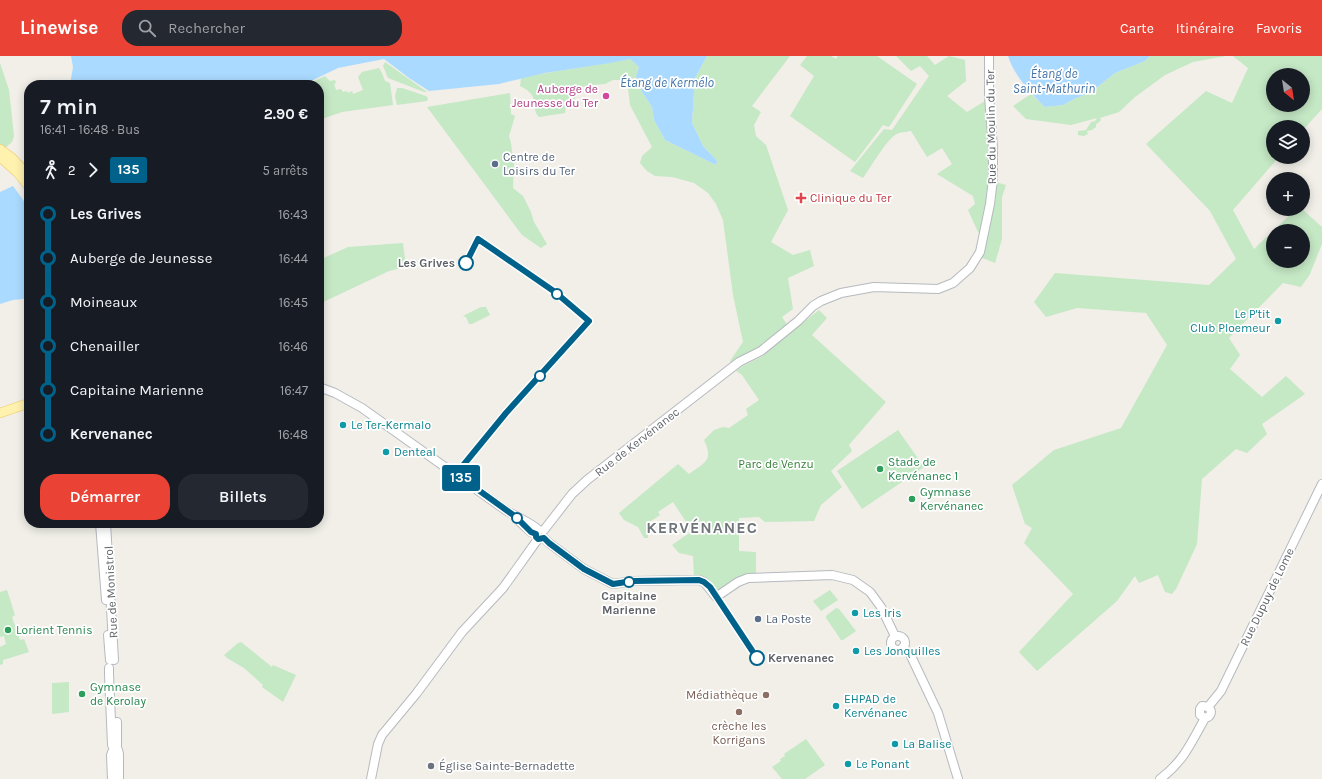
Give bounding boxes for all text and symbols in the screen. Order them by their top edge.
search box [122,10,402,46]
text: Linewise [20,17,98,39]
icon: search [136,17,158,39]
text: Rechercher [168,19,245,37]
text: Carte [1120,20,1154,37]
text: Itinéraire [1176,20,1234,37]
text: Favoris [1256,20,1302,37]
water label: Étang de Saint-Mathurin [1013,65,1095,96]
north arrow [1266,68,1310,112]
map controls [1266,68,1310,268]
street label: Rue du Moulin du Ter [983,69,999,184]
water label: Étang de Kermélo [620,74,715,90]
place label: Auberge de Jeunesse du Ter [512,82,599,110]
marker: Auberge de Jeunesse du Ter [601,91,611,101]
text: 7 min [40,94,98,120]
text: 2.90 € [264,105,308,123]
button: layers [1266,120,1310,164]
text: 16:41 – 16:48 · Bus [40,122,140,137]
place label: Centre de Loisirs du Ter [503,150,576,178]
icon: walk [40,159,62,181]
icon: forward [82,159,104,181]
marker: Centre de Loisirs du Ter [490,159,500,169]
text: 135 [118,161,139,178]
text: 2 [68,163,76,178]
text: 5 arrêts [263,163,308,178]
button: + [1266,172,1310,216]
place label: Clinique du Ter [810,191,892,205]
marker: Clinique du Ter [795,192,807,204]
text: Les Grives [70,205,142,223]
text: 16:43 [278,207,308,222]
button: − [1266,224,1310,268]
text: Auberge de Jeunesse [70,249,212,267]
text: 16:44 [279,251,308,266]
marker: Les Grives [458,255,474,271]
place label: Les Grives [398,256,455,270]
unlabelled marker [551,288,563,300]
text: Moineaux [70,293,137,311]
text: 16:45 [279,295,308,310]
place label: Le P'tit Club Ploemeur [1190,307,1271,335]
marker: Le P'tit Club Ploemeur [1273,316,1283,326]
text: Chenailler [70,337,139,355]
text: 16:46 [279,339,308,354]
unlabelled marker [534,370,546,382]
text: Capitaine Marienne [70,381,204,399]
text: 16:47 [280,383,308,398]
street label: Rue de Kervénanec [592,405,682,479]
place label: Le Ter-Kermalo [351,418,431,432]
marker: Le Ter-Kermalo [338,420,348,430]
text: Kervenanec [70,425,153,443]
text: 16:48 [278,427,308,442]
place label: Denteal [394,445,436,459]
marker: Denteal [381,447,391,457]
place label: Stade de Kervénanec 1 [888,455,958,483]
park label: Parc de Venzu [738,457,814,471]
marker: Stade de Kervénanec 1 [875,464,885,474]
line badge: 135 [438,465,484,491]
text: 135 [450,469,472,486]
button: Démarrer [40,474,170,520]
button: Billets [178,474,308,520]
place label: Gymnase Kervénanec [920,485,983,513]
marker: Gymnase Kervénanec [907,494,917,504]
unlabelled marker [511,512,523,524]
district label: KERVÉNANEC [646,518,758,537]
street label: Rue de Monistrol [102,546,120,638]
street label: Rue Dupuy de Lome [1237,546,1297,648]
marker: Capitaine Marienne [623,576,635,588]
place label: Capitaine Marienne [601,589,657,617]
place label: Les Iris [863,606,902,620]
marker: Les Iris [850,608,860,618]
place label: La Poste [766,612,811,626]
marker: La Poste [753,614,763,624]
place label: Lorient Tennis [16,623,92,637]
marker: Lorient Tennis [3,625,13,635]
place label: Les Jonquilles [864,644,941,658]
marker: Les Jonquilles [851,646,861,656]
marker: Kervenanec [749,650,765,666]
place label: Kervenanec [768,651,834,665]
place label: Gymnase de Kerolay [90,680,146,708]
place label: Médiathèque [686,688,758,702]
marker: Gymnase de Kerolay [77,689,87,699]
marker: Médiathèque [761,690,771,700]
place label: EHPAD de Kervénanec [844,692,907,720]
marker: EHPAD de Kervénanec [831,701,841,711]
marker: crèche les Korrigans [734,707,744,717]
place label: crèche les Korrigans [712,719,766,747]
place label: La Balise [903,737,952,751]
marker: La Balise [890,739,900,749]
place label: Le Ponant [856,757,910,771]
place label: Église Sainte-Bernadette [439,758,575,773]
marker: Le Ponant [843,759,853,769]
marker: Église Sainte-Bernadette [426,761,436,771]

